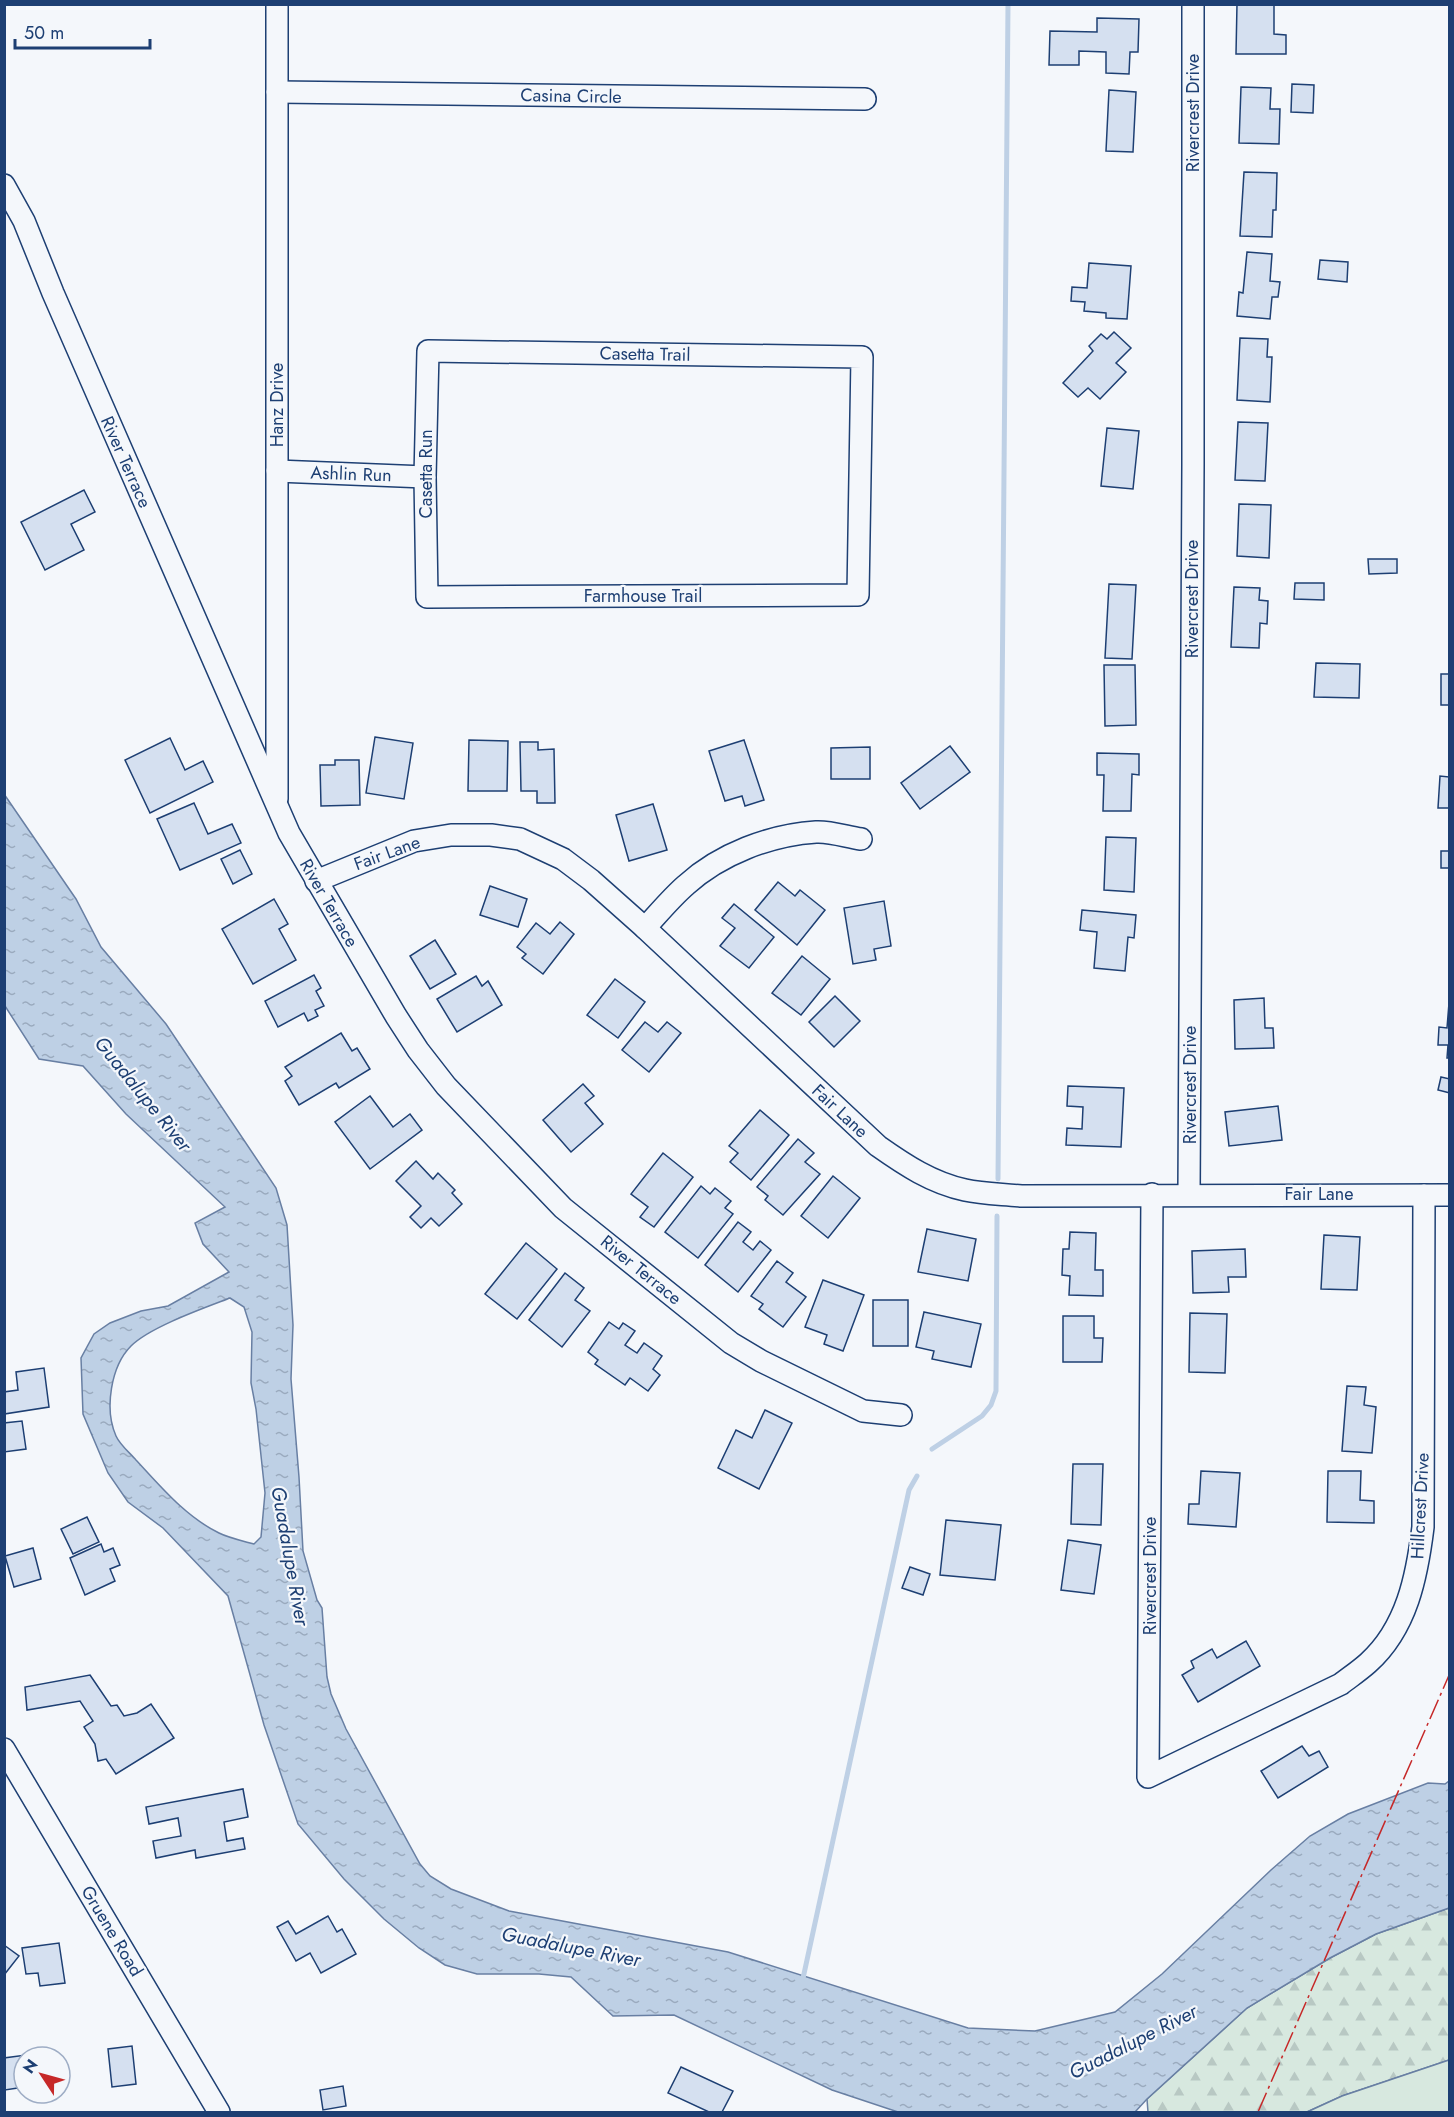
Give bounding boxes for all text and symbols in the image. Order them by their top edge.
scale bar [15,12,150,50]
text: 50 m [24,20,64,46]
street label: Rivercrest Drive [1180,54,1206,172]
street label: Casina Circle [520,82,622,110]
street label: Casetta Trail [599,340,691,368]
street label: Hanz Drive [264,363,290,447]
street label: River Terrace [94,412,158,512]
street label: Casetta Run [413,429,439,519]
street label: Ashlin Run [310,460,392,488]
street label: Rivercrest Drive [1179,540,1205,658]
street label: Farmhouse Trail [584,583,702,609]
street label: Fair Lane [350,829,424,877]
street label: River Terrace [293,854,365,952]
street label: Rivercrest Drive [1177,1026,1203,1144]
water label: Guadalupe River [87,1030,199,1159]
street label: Fair Lane [806,1078,874,1144]
street label: Fair Lane [1285,1181,1353,1207]
street label: River Terrace [595,1229,687,1311]
street label: Hillcrest Drive [1404,1452,1436,1560]
water label: Guadalupe River [263,1484,317,1629]
street label: Rivercrest Drive [1137,1517,1163,1635]
street label: Gruene Road [75,1881,149,1981]
water label: Guadalupe River [499,1919,644,1975]
water label: Guadalupe River [1064,1996,1204,2087]
north arrow [12,2045,72,2105]
text: N [17,2055,43,2078]

